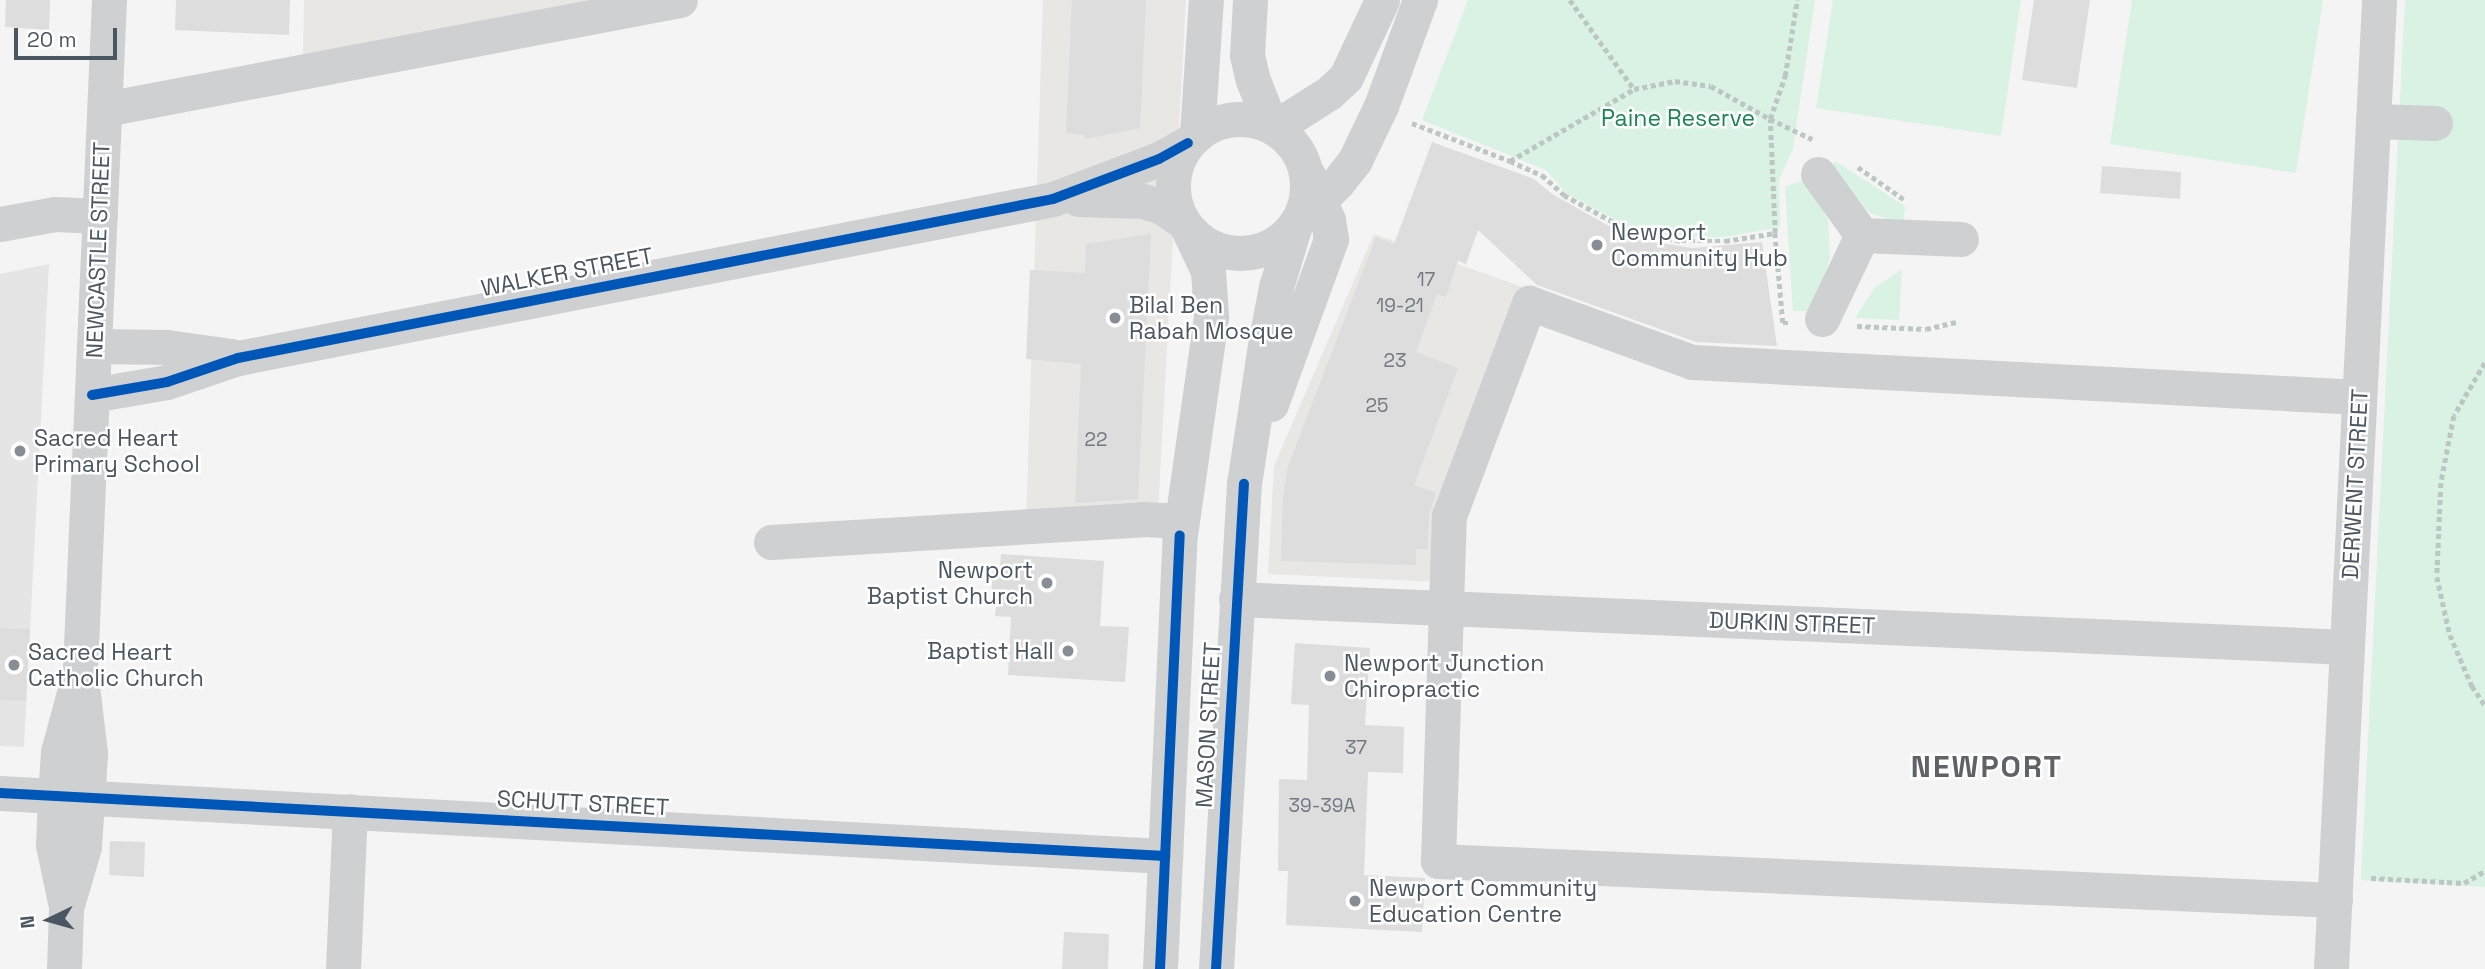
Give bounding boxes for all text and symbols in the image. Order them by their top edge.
scale bar [18,14,121,58]
text: 20 m [27,26,77,53]
park label: Paine Reserve [1601,104,1755,132]
street label: NEWCASTLE STREET [80,141,116,359]
place label: Newport Community Hub [1611,218,1788,272]
marker: Newport Community Hub [1589,237,1605,253]
street label: WALKER STREET [479,242,655,302]
house number: 17 [1417,269,1435,291]
place label: Bilal Ben Rabah Mosque [1129,291,1294,345]
house number: 19-21 [1376,295,1424,317]
marker: Bilal Ben Rabah Mosque [1107,310,1123,326]
house number: 23 [1384,350,1406,372]
street label: DERWENT STREET [2336,388,2374,580]
house number: 25 [1366,395,1388,417]
place label: Sacred Heart Primary School [34,424,200,478]
house number: 22 [1085,429,1107,451]
marker: Sacred Heart Primary School [12,443,28,459]
place label: Newport Baptist Church [867,556,1033,610]
marker: Newport Baptist Church [1039,575,1055,591]
street label: DURKIN STREET [1708,606,1876,640]
place label: Baptist Hall [927,637,1054,665]
place label: Sacred Heart Catholic Church [28,638,204,692]
street label: MASON STREET [1190,641,1226,809]
marker: Baptist Hall [1060,643,1076,659]
place label: Newport Junction Chiropractic [1344,649,1544,703]
marker: Sacred Heart Catholic Church [6,657,22,673]
marker: Newport Junction Chiropractic [1322,668,1338,684]
house number: 37 [1345,737,1367,759]
district label: NEWPORT [1912,749,2062,785]
street label: SCHUTT STREET [496,785,670,821]
house number: 39-39A [1289,795,1355,817]
place label: Newport Community Education Centre [1369,874,1597,928]
north arrow [14,885,84,955]
marker: Newport Community Education Centre [1347,893,1363,909]
text: N [15,914,41,929]

